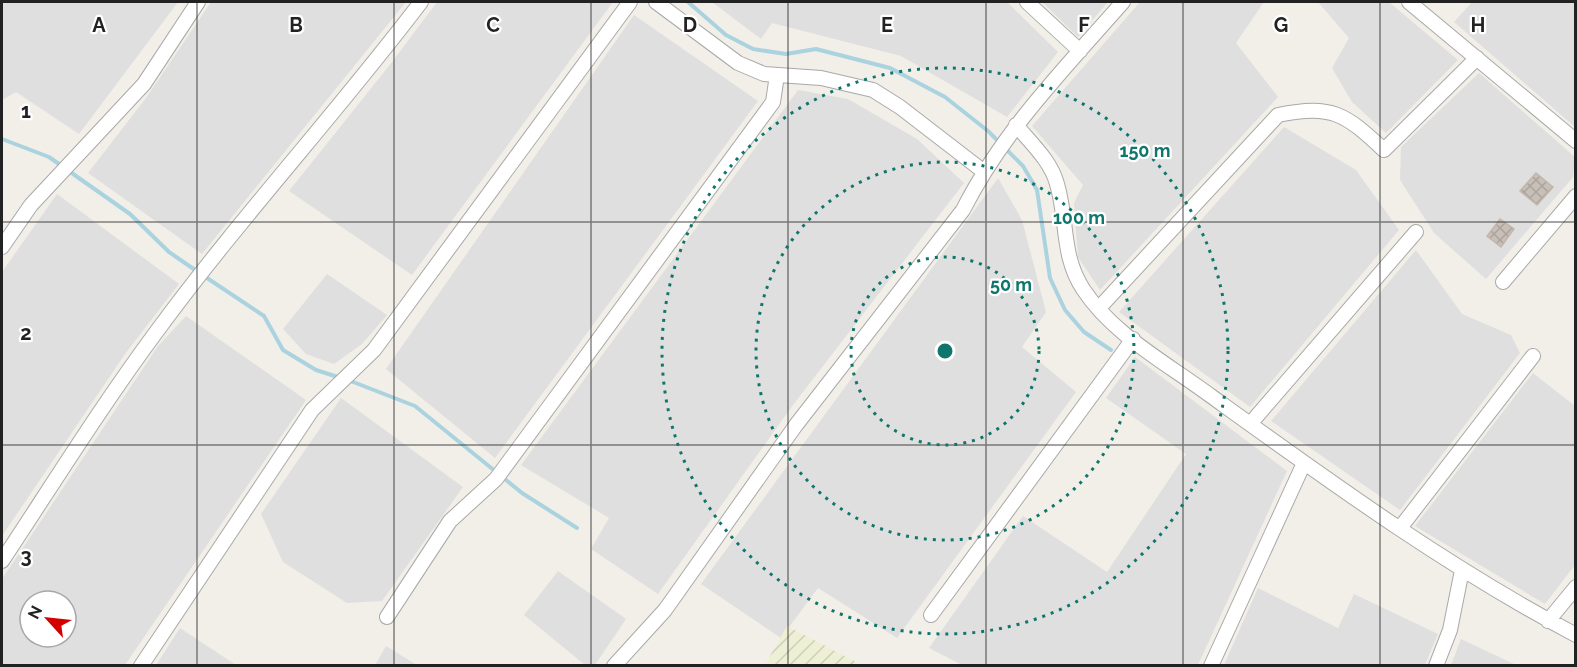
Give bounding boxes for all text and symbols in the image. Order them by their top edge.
text: A [92,13,106,37]
text: B [289,13,303,37]
text: C [486,13,500,37]
text: D [683,13,697,37]
text: E [881,13,893,37]
text: F [1078,13,1090,37]
text: G [1274,13,1288,37]
text: H [1471,13,1485,37]
text: 1 [21,99,31,123]
text: 150 m [1120,140,1171,161]
text: 100 m [1053,207,1105,228]
text: 50 m [990,274,1032,295]
text: 2 [20,321,32,345]
centre of rings [935,341,955,361]
text: 3 [20,544,32,568]
north arrow [18,589,78,649]
text: N [24,603,46,622]

